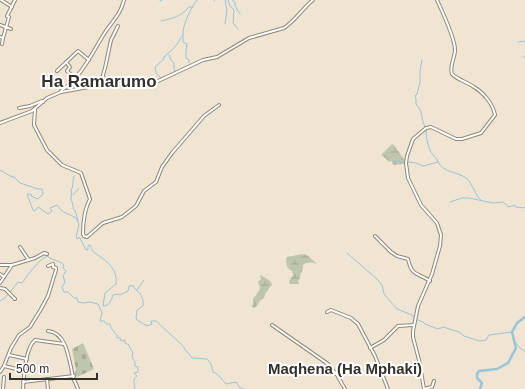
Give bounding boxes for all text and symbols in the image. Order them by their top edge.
district label: Ha Ramarumo [41,72,157,91]
scale bar [10,355,97,381]
district label: Maqhena (Ha Mphaki) [268,360,422,377]
text: 500 m [16,362,49,376]

